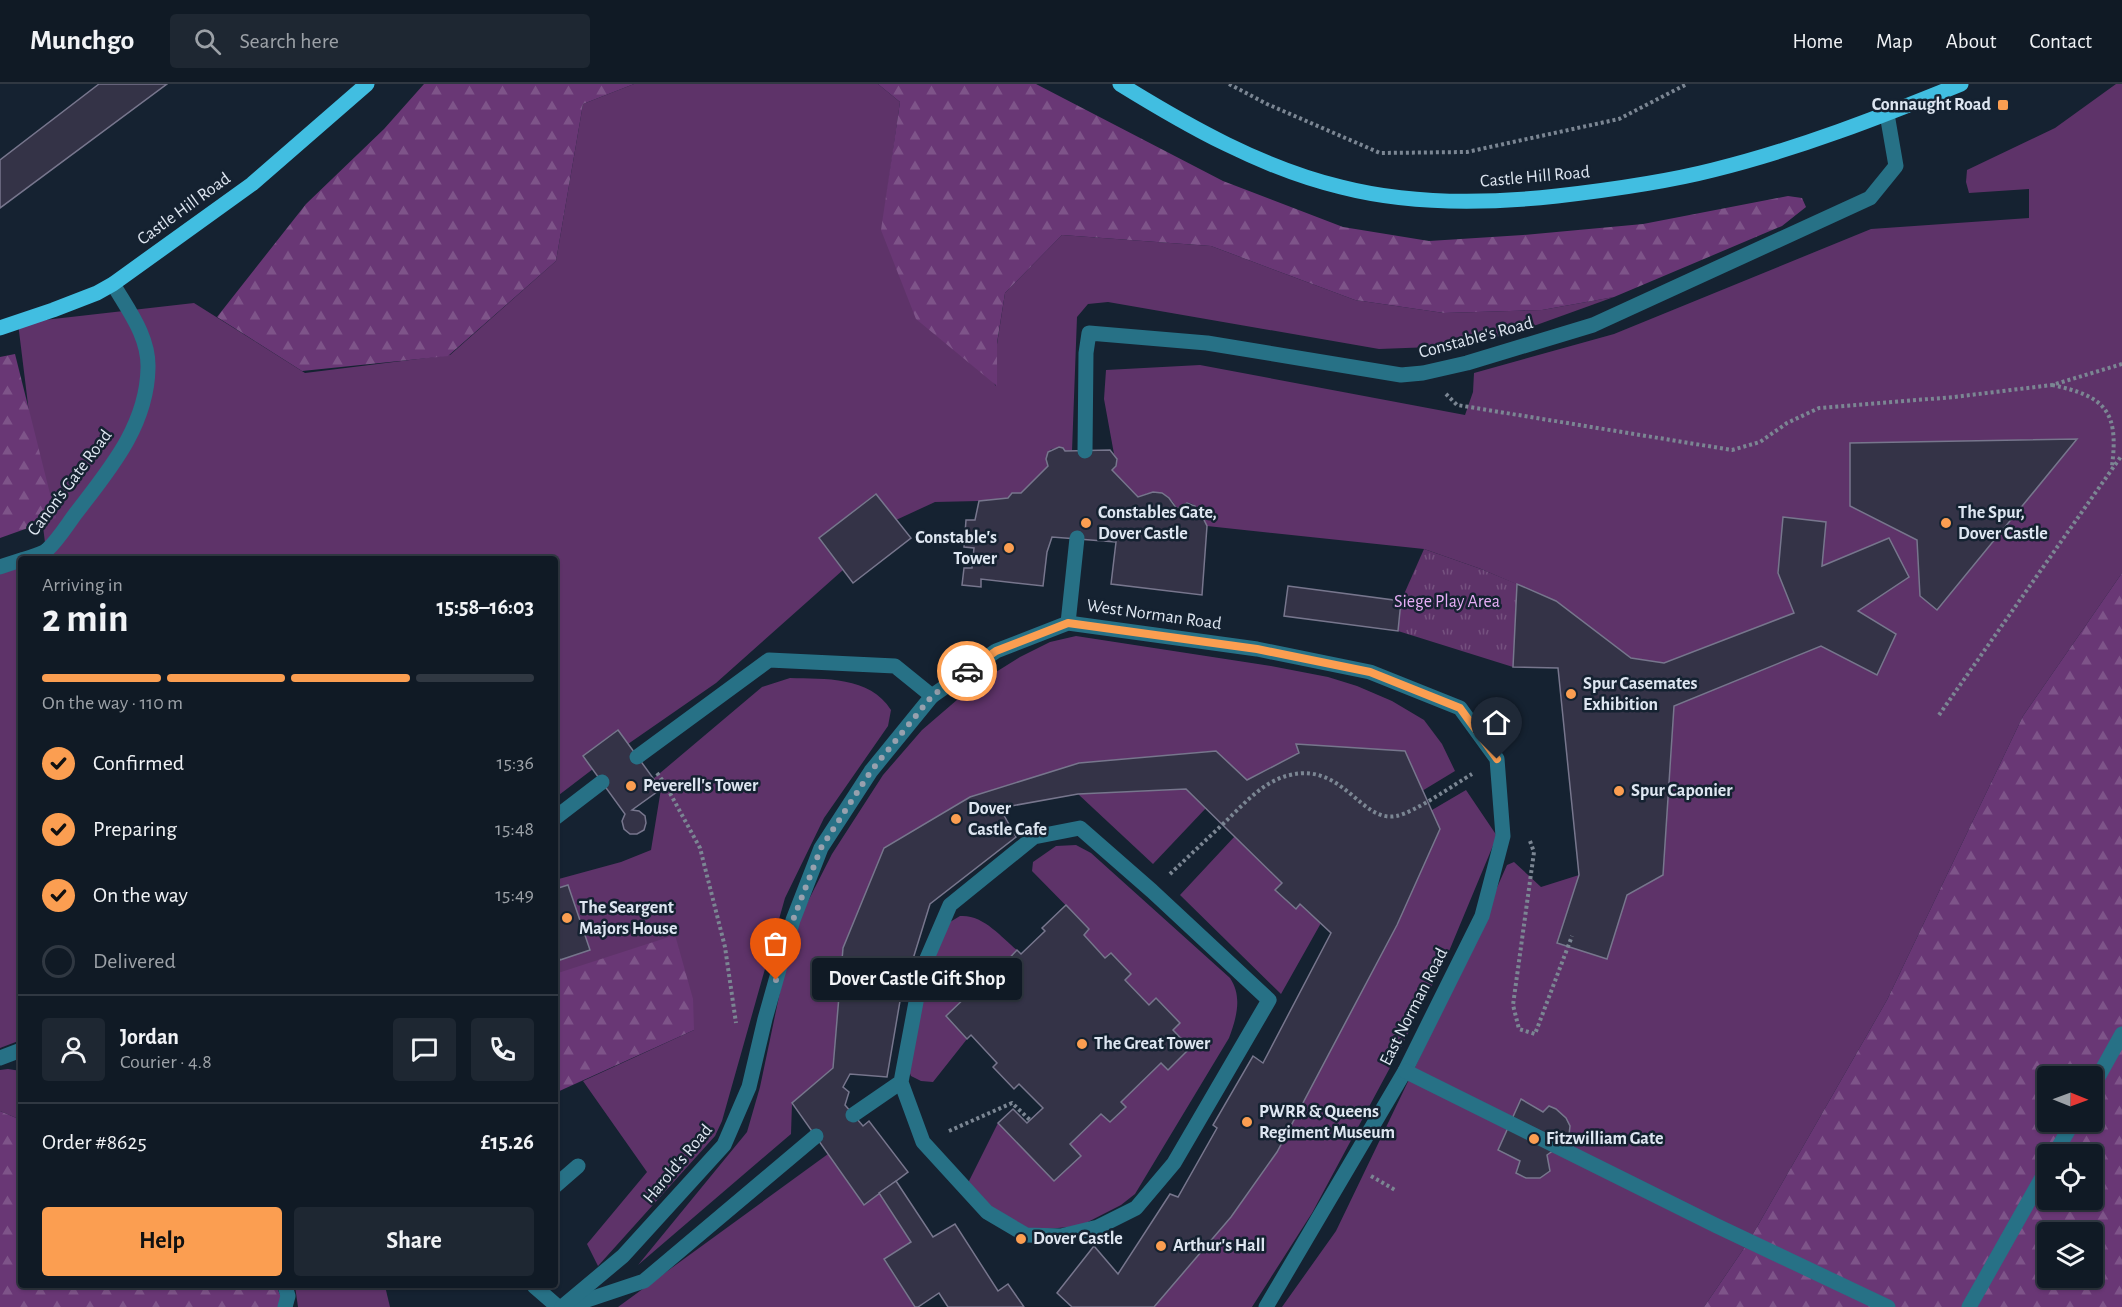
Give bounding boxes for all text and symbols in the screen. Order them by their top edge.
search box [170,14,590,68]
icon: search [191,25,224,58]
text: Munchgo [30,27,134,55]
text: Search here [239,30,339,52]
text: Home [1792,31,1843,52]
text: Map [1876,31,1913,52]
text: About [1946,31,1996,52]
text: Contact [2029,31,2092,52]
place label: Connaught Road [1872,96,1992,114]
marker: Connaught Road [1996,98,2010,112]
street label: Castle Hill Road [1479,163,1591,191]
street label: Castle Hill Road [134,169,234,249]
street label: Constable's Road [1417,314,1535,362]
street label: Canon's Gate Road [24,427,116,539]
place label: Constables Gate, Dover Castle [1098,504,1217,543]
place label: The Spur, Dover Castle [1958,504,2048,543]
marker: Constables Gate, Dover Castle [1079,516,1093,530]
marker: The Spur, Dover Castle [1939,516,1953,530]
place label: Constable's Tower [915,529,998,568]
marker: Constable's Tower [1002,541,1016,555]
text: Arriving in [42,575,123,595]
park label: Siege Play Area [1394,593,1500,611]
text: 15:58–16:03 [437,596,534,618]
street label: West Norman Road [1085,597,1223,633]
text: 2 min [42,600,129,639]
courier [937,641,997,701]
icon: car [951,655,984,688]
place label: Spur Casemates Exhibition [1583,675,1698,714]
marker: Spur Casemates Exhibition [1564,687,1578,701]
text: On the way · 110 m [42,693,183,713]
pin [1471,697,1522,759]
icon: home [1480,706,1513,739]
icon: check [42,747,75,780]
text: Confirmed [93,752,184,774]
text: 15:36 [497,753,534,773]
place label: Peverell's Tower [643,777,759,795]
marker: Peverell's Tower [624,779,638,793]
place label: Spur Caponier [1631,782,1733,800]
marker: Spur Caponier [1612,784,1626,798]
place label: Dover Castle Cafe [968,800,1047,839]
marker: Dover Castle Cafe [949,812,963,826]
icon: check [42,813,75,846]
text: Preparing [93,818,177,840]
text: 15:48 [495,819,534,839]
icon: check [42,879,75,912]
text: On the way [93,884,188,906]
text: 15:49 [495,885,534,905]
place label: The Seargent Majors House [579,899,678,938]
marker: The Seargent Majors House [560,911,574,925]
pin [750,918,801,980]
icon: bag [759,927,792,960]
street label: East Norman Road [1377,945,1451,1069]
text: Delivered [93,950,176,972]
callout: Dover Castle Gift Shop [812,959,1022,1001]
text: Dover Castle Gift Shop [828,969,1006,989]
button: person [42,1018,105,1081]
button: chat [393,1018,456,1081]
button: phone [471,1018,534,1081]
text: Jordan [120,1026,179,1048]
place label: The Great Tower [1094,1035,1211,1053]
marker: The Great Tower [1075,1037,1089,1051]
text: Courier · 4.8 [120,1052,212,1072]
north arrow [2037,1066,2103,1132]
map controls [2037,1066,2103,1288]
place label: PWRR & Queens Regiment Museum [1259,1103,1395,1142]
marker: PWRR & Queens Regiment Museum [1240,1115,1254,1129]
street label: Harold's Road [640,1121,716,1207]
place label: Fitzwilliam Gate [1546,1130,1663,1148]
text: Order #8625 [42,1131,147,1153]
text: £15.26 [481,1131,534,1153]
marker: Fitzwilliam Gate [1527,1132,1541,1146]
button: locate [2037,1144,2103,1210]
button: Help [42,1207,282,1276]
button: Share [294,1207,534,1276]
button: layers [2037,1222,2103,1288]
place label: Dover Castle [1033,1230,1123,1248]
marker: Dover Castle [1014,1232,1028,1246]
place label: Arthur's Hall [1173,1237,1265,1255]
marker: Arthur's Hall [1154,1239,1168,1253]

